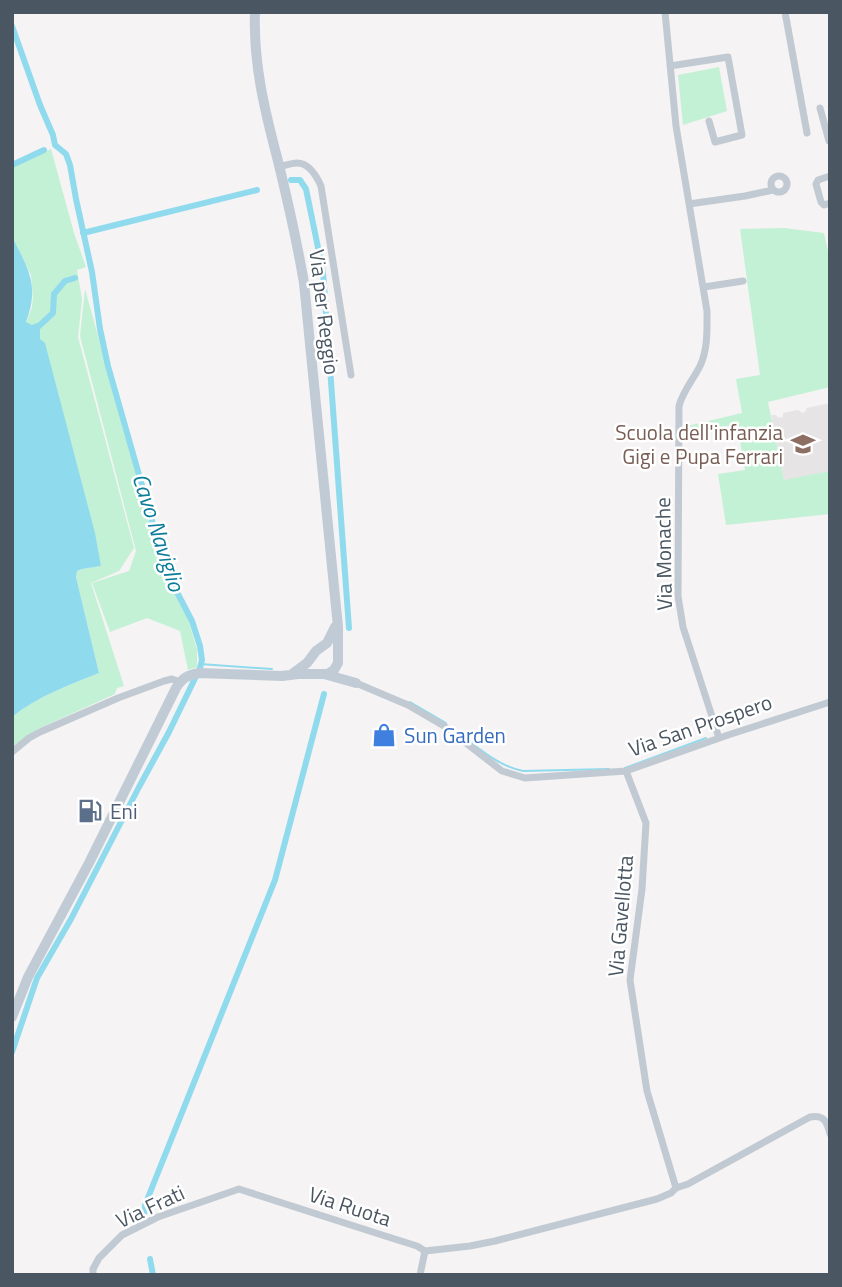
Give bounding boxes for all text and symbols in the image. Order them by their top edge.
street label: Via per Reggio [301,247,349,377]
place label: Scuola dell'infanzia Gigi e Pupa Ferrari [615,416,783,472]
school or university icon: Scuola dell'infanzia Gigi e Pupa Ferrari [789,430,817,458]
water label: Cavo Naviglio [123,468,195,596]
street label: Via Monache [646,497,680,611]
street label: Via San Prospero [624,685,776,765]
place label: Sun Garden [404,719,506,751]
shop icon: Sun Garden [370,721,398,749]
place label: Eni [110,795,138,827]
fuel station icon: Eni [76,797,104,825]
street label: Via Gavellotta [599,853,641,978]
street label: Via Frati [110,1176,190,1236]
street label: Via Ruota [305,1178,396,1234]

